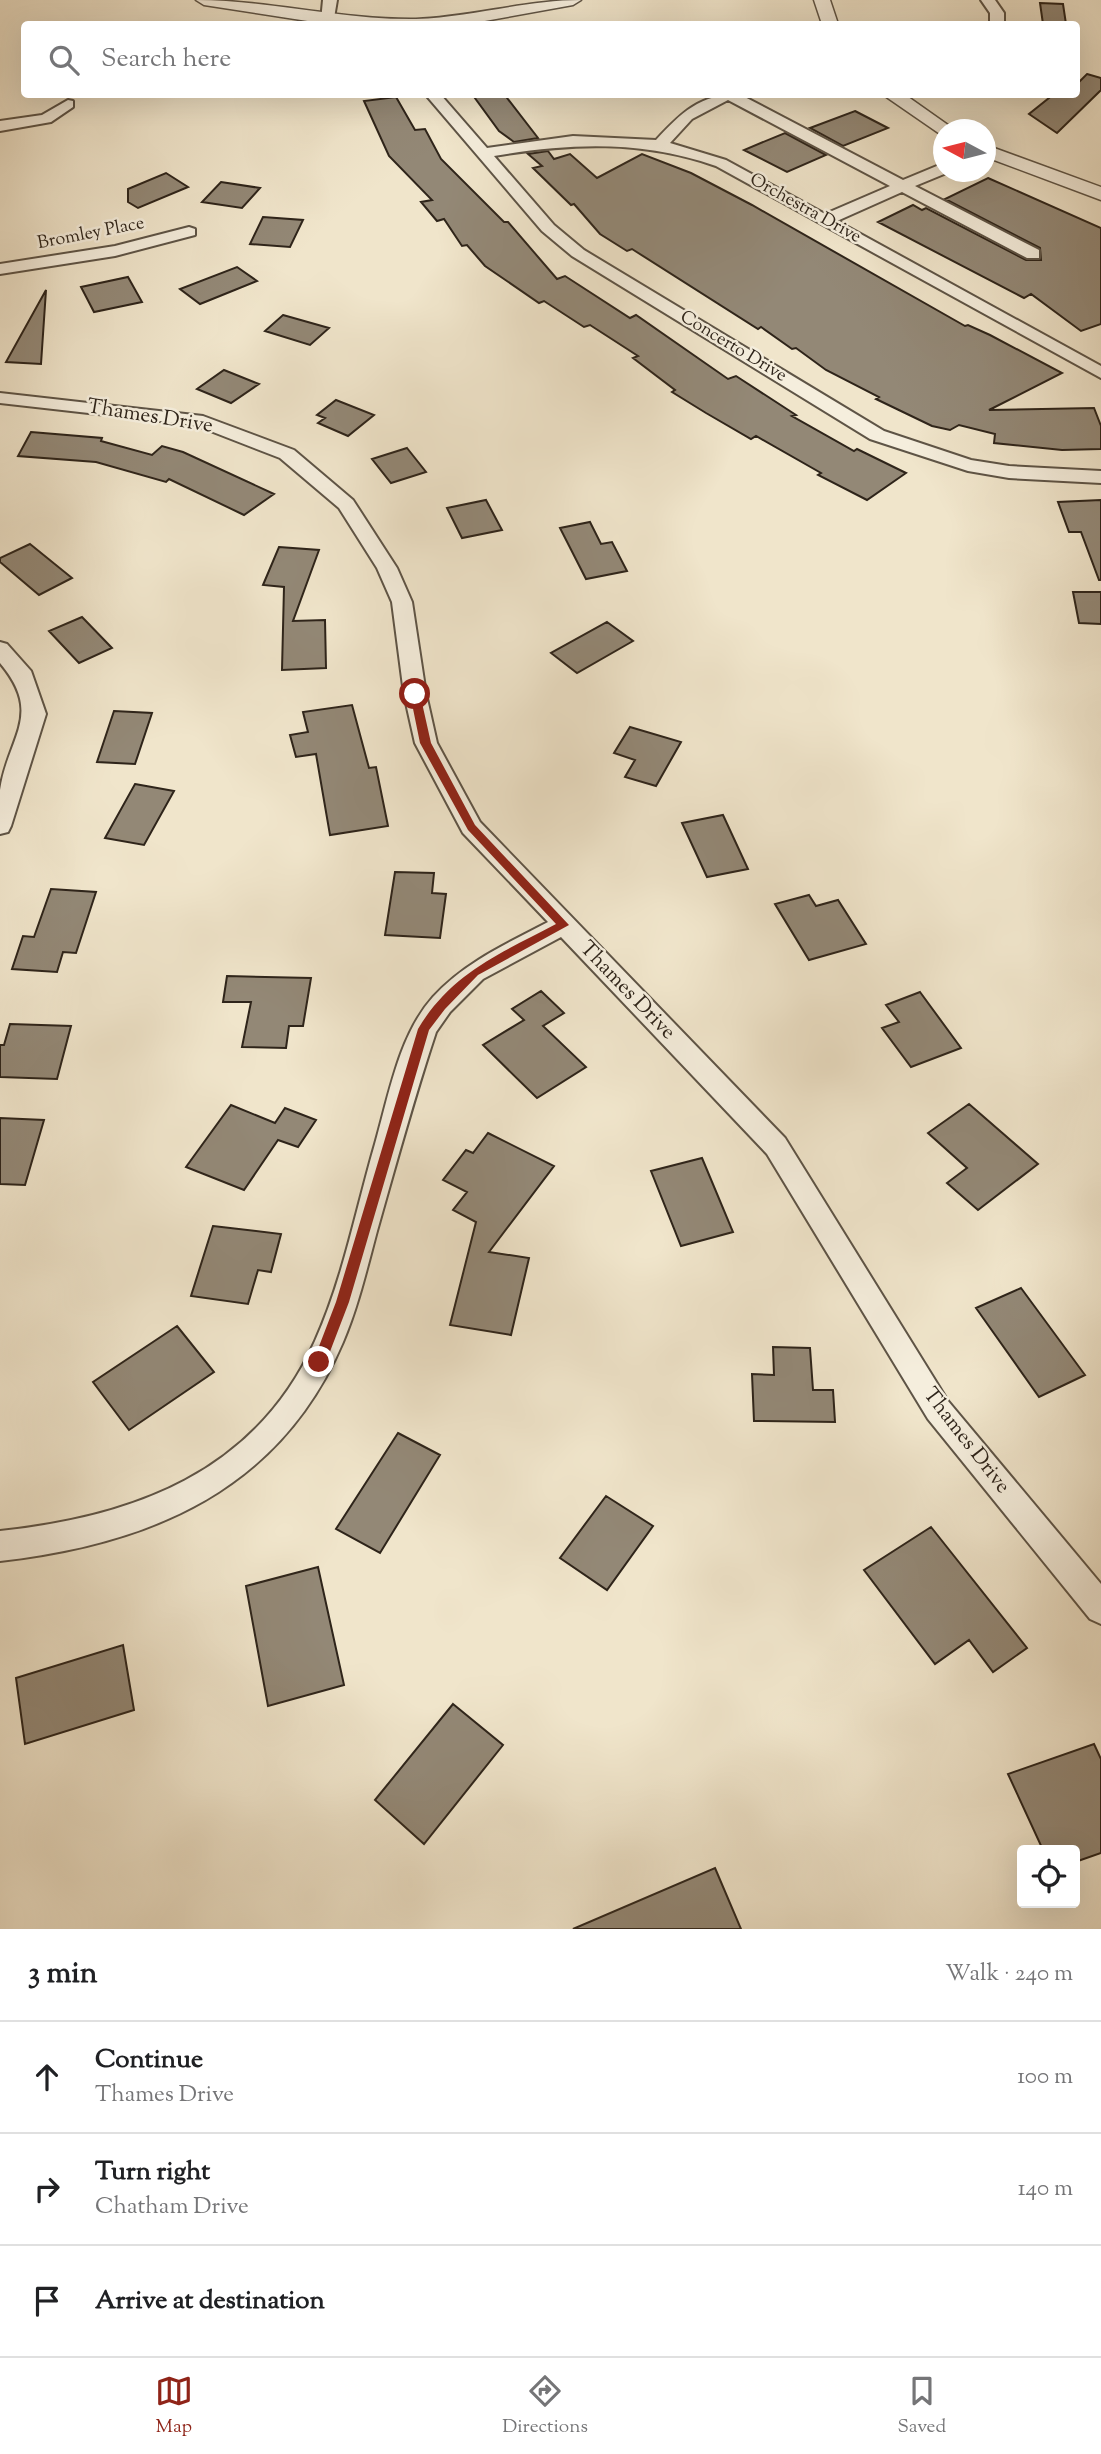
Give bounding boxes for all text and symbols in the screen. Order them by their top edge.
search box [21,21,1080,98]
icon: search [45,41,83,79]
text: Search here [101,41,231,78]
north arrow [933,119,996,182]
street label: Orchestra Drive [744,167,866,251]
street label: Bromley Place [35,211,147,257]
street label: Concerto Drive [675,305,791,389]
street label: Thames Drive [85,392,215,442]
route start [399,678,430,709]
street label: Thames Drive [572,935,682,1047]
route end [303,1346,334,1377]
street label: Thames Drive [915,1382,1017,1500]
map controls [1017,1845,1080,1908]
button: locate [1017,1845,1080,1908]
text: 3 min [28,1953,98,1996]
text: Walk · 240 m [945,1958,1073,1991]
text: Continue [95,2042,203,2079]
icon: ahead [28,2058,66,2096]
text: 100 m [1017,2061,1073,2094]
text: Thames Drive [95,2079,234,2112]
text: Turn right [95,2154,210,2191]
icon: right [28,2170,66,2208]
text: 140 m [1018,2173,1073,2206]
text: Chatham Drive [95,2191,249,2224]
icon: arrive [28,2282,66,2320]
text: Arrive at destination [95,2283,325,2320]
tab: Map [155,2372,193,2441]
tab: Directions [502,2372,588,2441]
tab: Saved [897,2372,946,2441]

